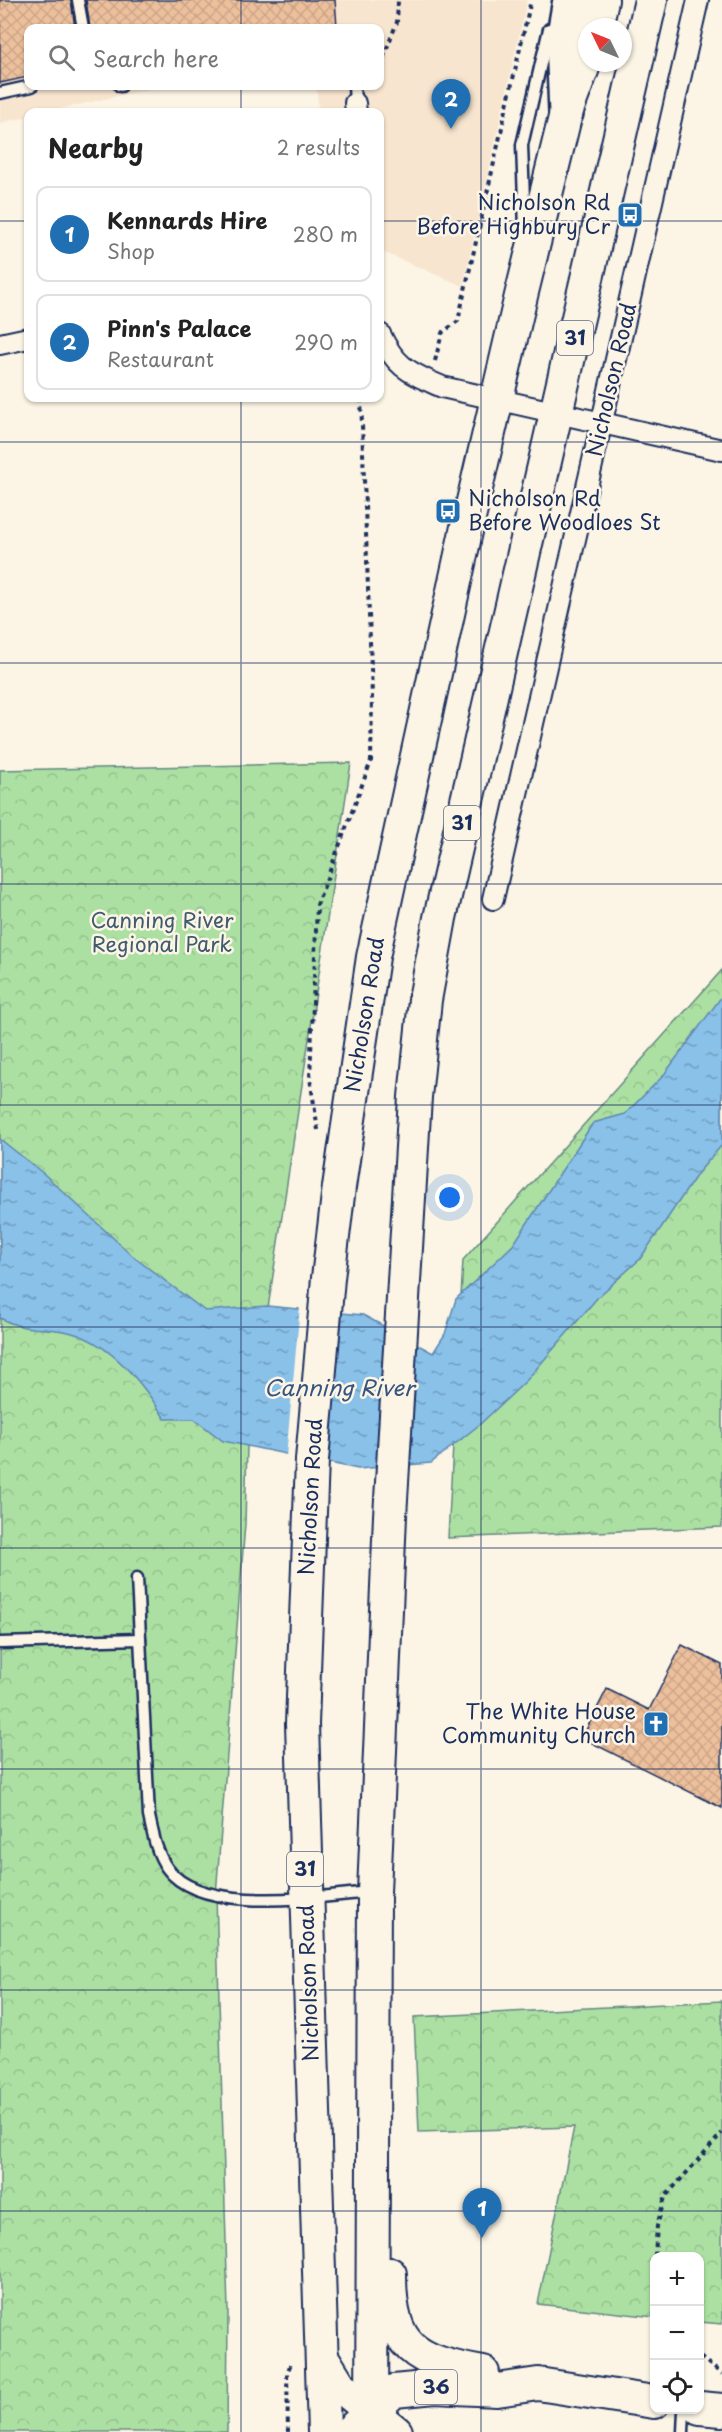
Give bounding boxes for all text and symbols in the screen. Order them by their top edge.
north arrow [578,18,632,72]
search box [24,24,384,90]
icon: search [45,41,78,74]
text: Search here [93,41,219,74]
pin: 2 [432,80,470,129]
text: Nearby [48,128,143,167]
text: 2 results [277,132,360,162]
place label: Nicholson Rd Before Highbury Cr [416,185,610,241]
bus stop icon: Nicholson Rd Before Highbury Cr [615,200,645,230]
text: Kennards Hire [107,203,268,236]
text: 1 [65,219,74,249]
text: 280 m [293,219,358,249]
text: Shop [107,236,155,266]
street label: Nicholson Road [577,299,643,460]
text: Pinn's Palace [107,311,252,344]
road number: 31 [557,321,593,355]
text: 2 [62,327,77,357]
text: 290 m [294,327,358,357]
text: Restaurant [107,344,214,374]
place label: Nicholson Rd Before Woodloes St [468,481,661,537]
bus stop icon: Nicholson Rd Before Woodloes St [433,496,463,526]
road number: 31 [444,806,480,840]
park label: Canning River Regional Park [90,903,234,959]
street label: Nicholson Road [335,934,391,1095]
your location [435,1183,464,1212]
water label: Canning River [264,1370,417,1403]
street label: Nicholson Road [289,1417,329,1576]
place label: The White House Community Church [442,1694,636,1750]
church icon: The White House Community Church [641,1709,671,1739]
road number: 31 [287,1852,323,1886]
street label: Nicholson Road [288,1904,326,2062]
pin: 1 [462,2188,502,2238]
map controls [650,2252,704,2414]
button: + [650,2252,704,2306]
button: − [650,2306,704,2360]
button: locate [650,2360,704,2414]
road number: 36 [415,2370,457,2404]

